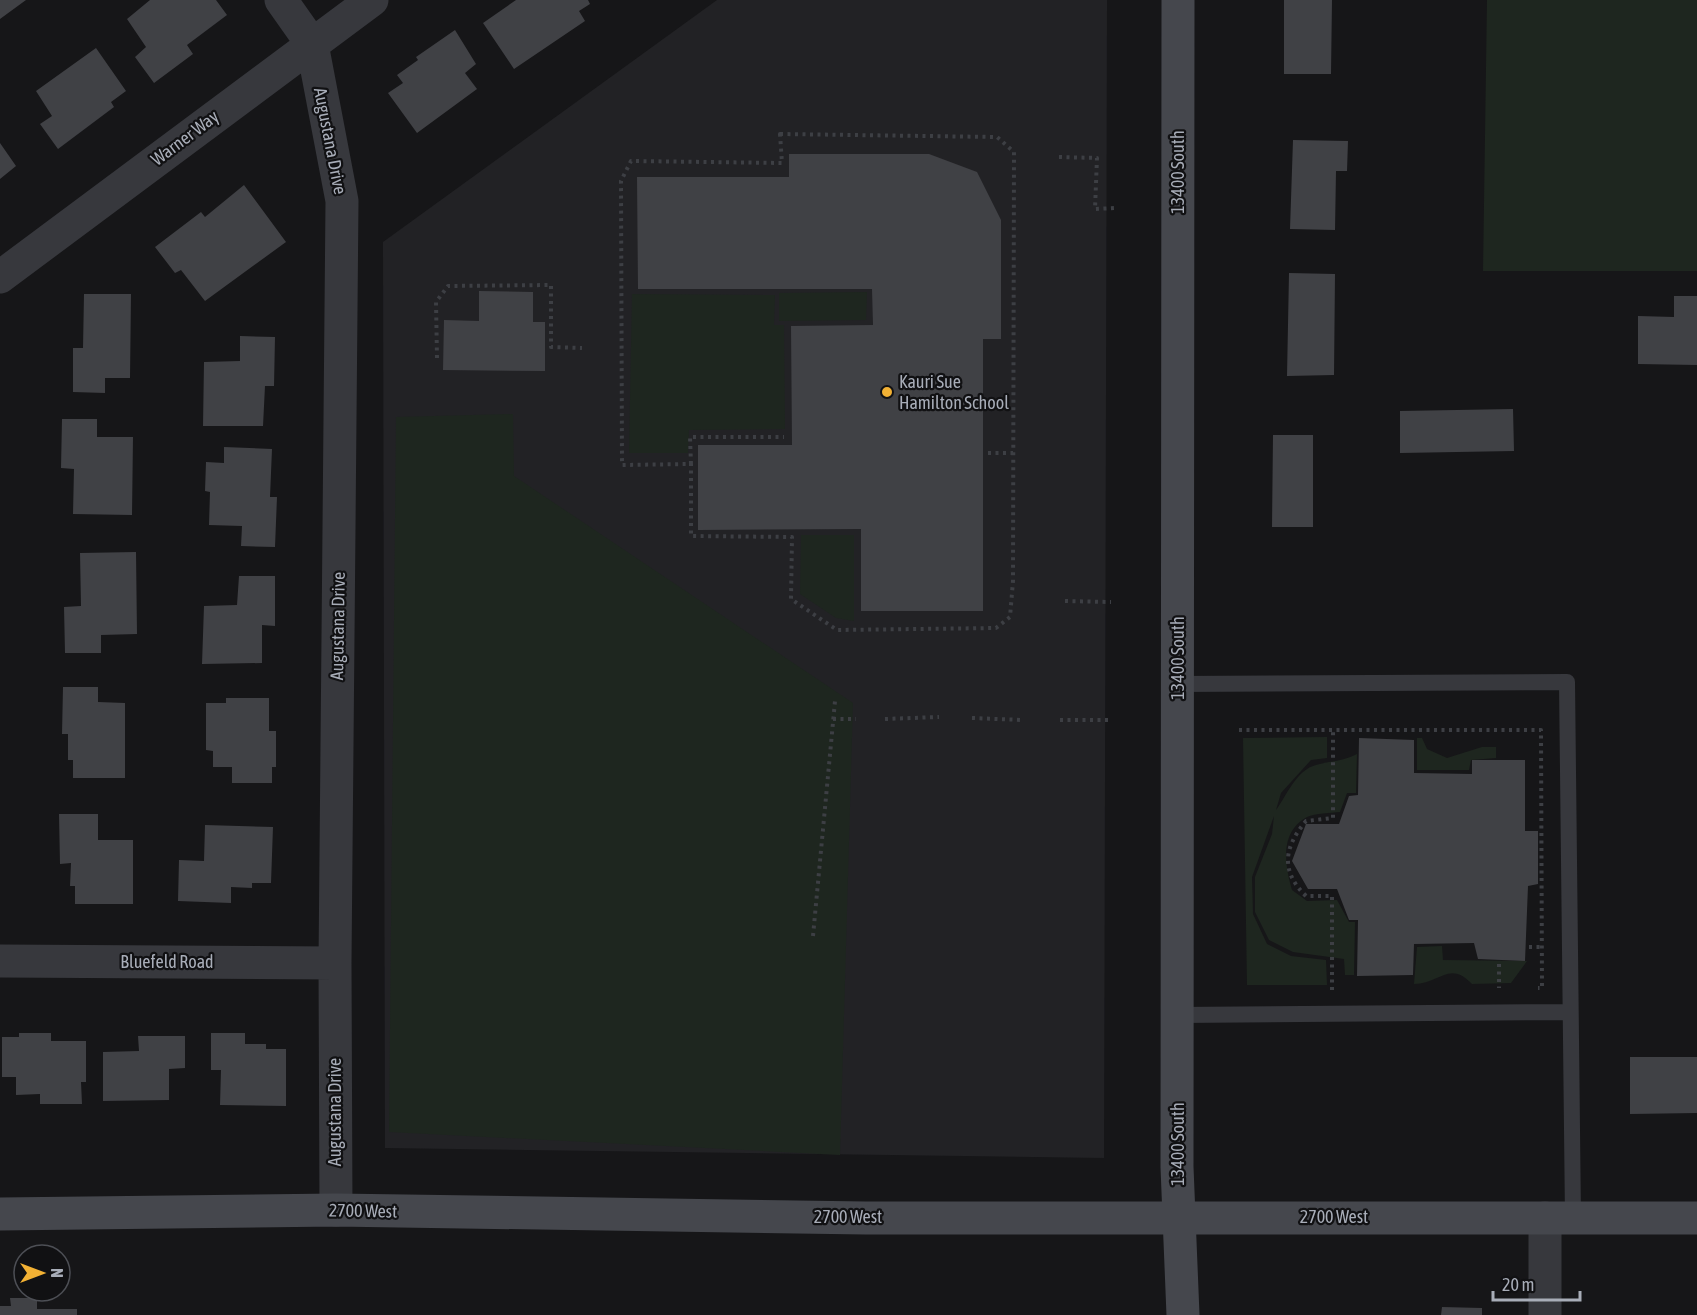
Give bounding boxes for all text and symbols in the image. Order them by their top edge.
street label: Augustana Drive [310,86,351,196]
street label: Warner Way [147,105,223,170]
street label: 13400 South [1167,130,1188,214]
place label: Kauri Sue Hamilton School [899,371,1009,413]
marker: Kauri Sue Hamilton School [880,385,894,399]
street label: Augustana Drive [326,572,349,680]
street label: 13400 South [1167,616,1188,700]
street label: Bluefeld Road [120,951,214,972]
street label: Augustana Drive [324,1058,345,1166]
street label: 13400 South [1167,1102,1188,1186]
street label: 2700 West [329,1199,397,1222]
street label: 2700 West [814,1206,882,1227]
street label: 2700 West [1300,1206,1368,1227]
north arrow [12,1243,72,1303]
scale bar [1493,1264,1580,1302]
text: N [48,1268,66,1278]
text: 20 m [1502,1274,1534,1295]

